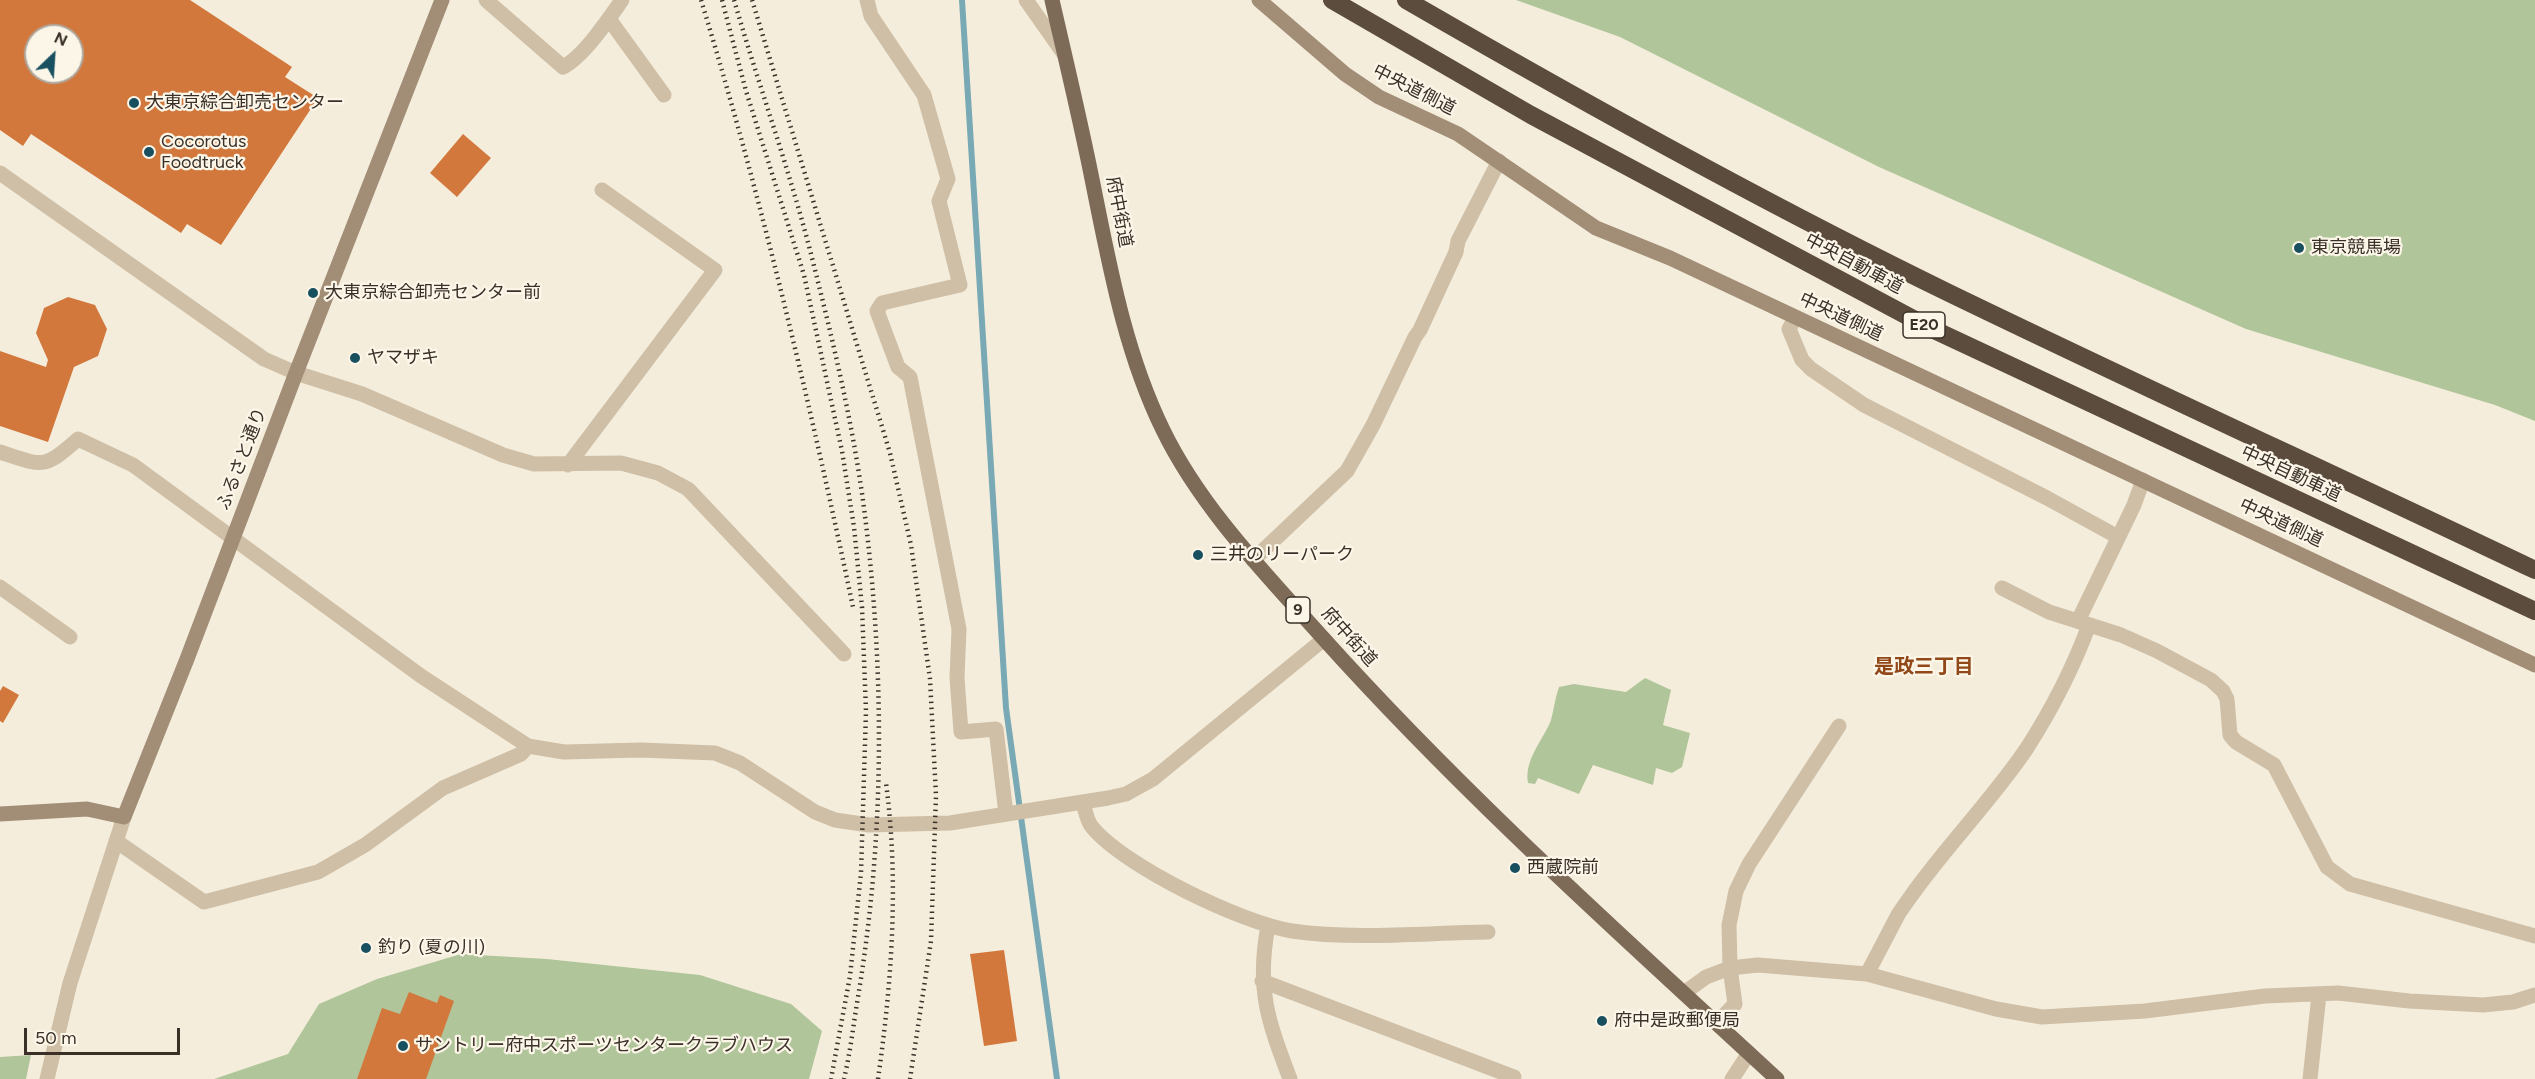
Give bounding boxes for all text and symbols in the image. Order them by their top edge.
north arrow [24,24,84,84]
text: N [51,28,71,50]
street label: 中央道側道 [1369,60,1459,120]
place label: 大東京綜合卸売センター [146,92,344,114]
marker: 大東京綜合卸売センター [127,96,141,110]
place label: Cocorotus Foodtruck [161,131,246,174]
marker: Cocorotus Foodtruck [142,145,156,159]
street label: 府中街道 [1102,175,1136,249]
street label: 中央自動車道 [1801,229,1907,299]
place label: 東京競馬場 [2311,237,2401,259]
marker: 東京競馬場 [2292,241,2306,255]
place label: 大東京綜合卸売センター前 [325,282,541,304]
marker: 大東京綜合卸売センター前 [306,286,320,300]
street label: 中央道側道 [1796,288,1886,346]
road number: E20 [1903,312,1945,338]
place label: ヤマザキ [367,347,439,369]
marker: ヤマザキ [348,351,362,365]
street label: ふるさと通り [213,405,271,513]
street label: 中央自動車道 [2237,441,2345,507]
street label: 中央道側道 [2236,494,2326,552]
place label: 三井のリーパーク [1210,544,1354,566]
marker: 三井のリーパーク [1191,548,1205,562]
road number: 9 [1286,597,1310,623]
street label: 府中街道 [1317,603,1381,671]
district label: 是政三丁目 [1874,655,1974,679]
place label: 西蔵院前 [1527,857,1599,879]
marker: 西蔵院前 [1508,861,1522,875]
place label: 釣り (夏の川) [378,937,485,959]
marker: 釣り (夏の川) [359,941,373,955]
place label: 府中是政郵便局 [1614,1010,1740,1032]
marker: 府中是政郵便局 [1595,1014,1609,1028]
scale bar [27,1016,183,1054]
text: 50 m [35,1027,77,1049]
place label: サントリー府中スポーツセンタークラブハウス [415,1035,793,1057]
marker: サントリー府中スポーツセンタークラブハウス [396,1039,410,1053]

